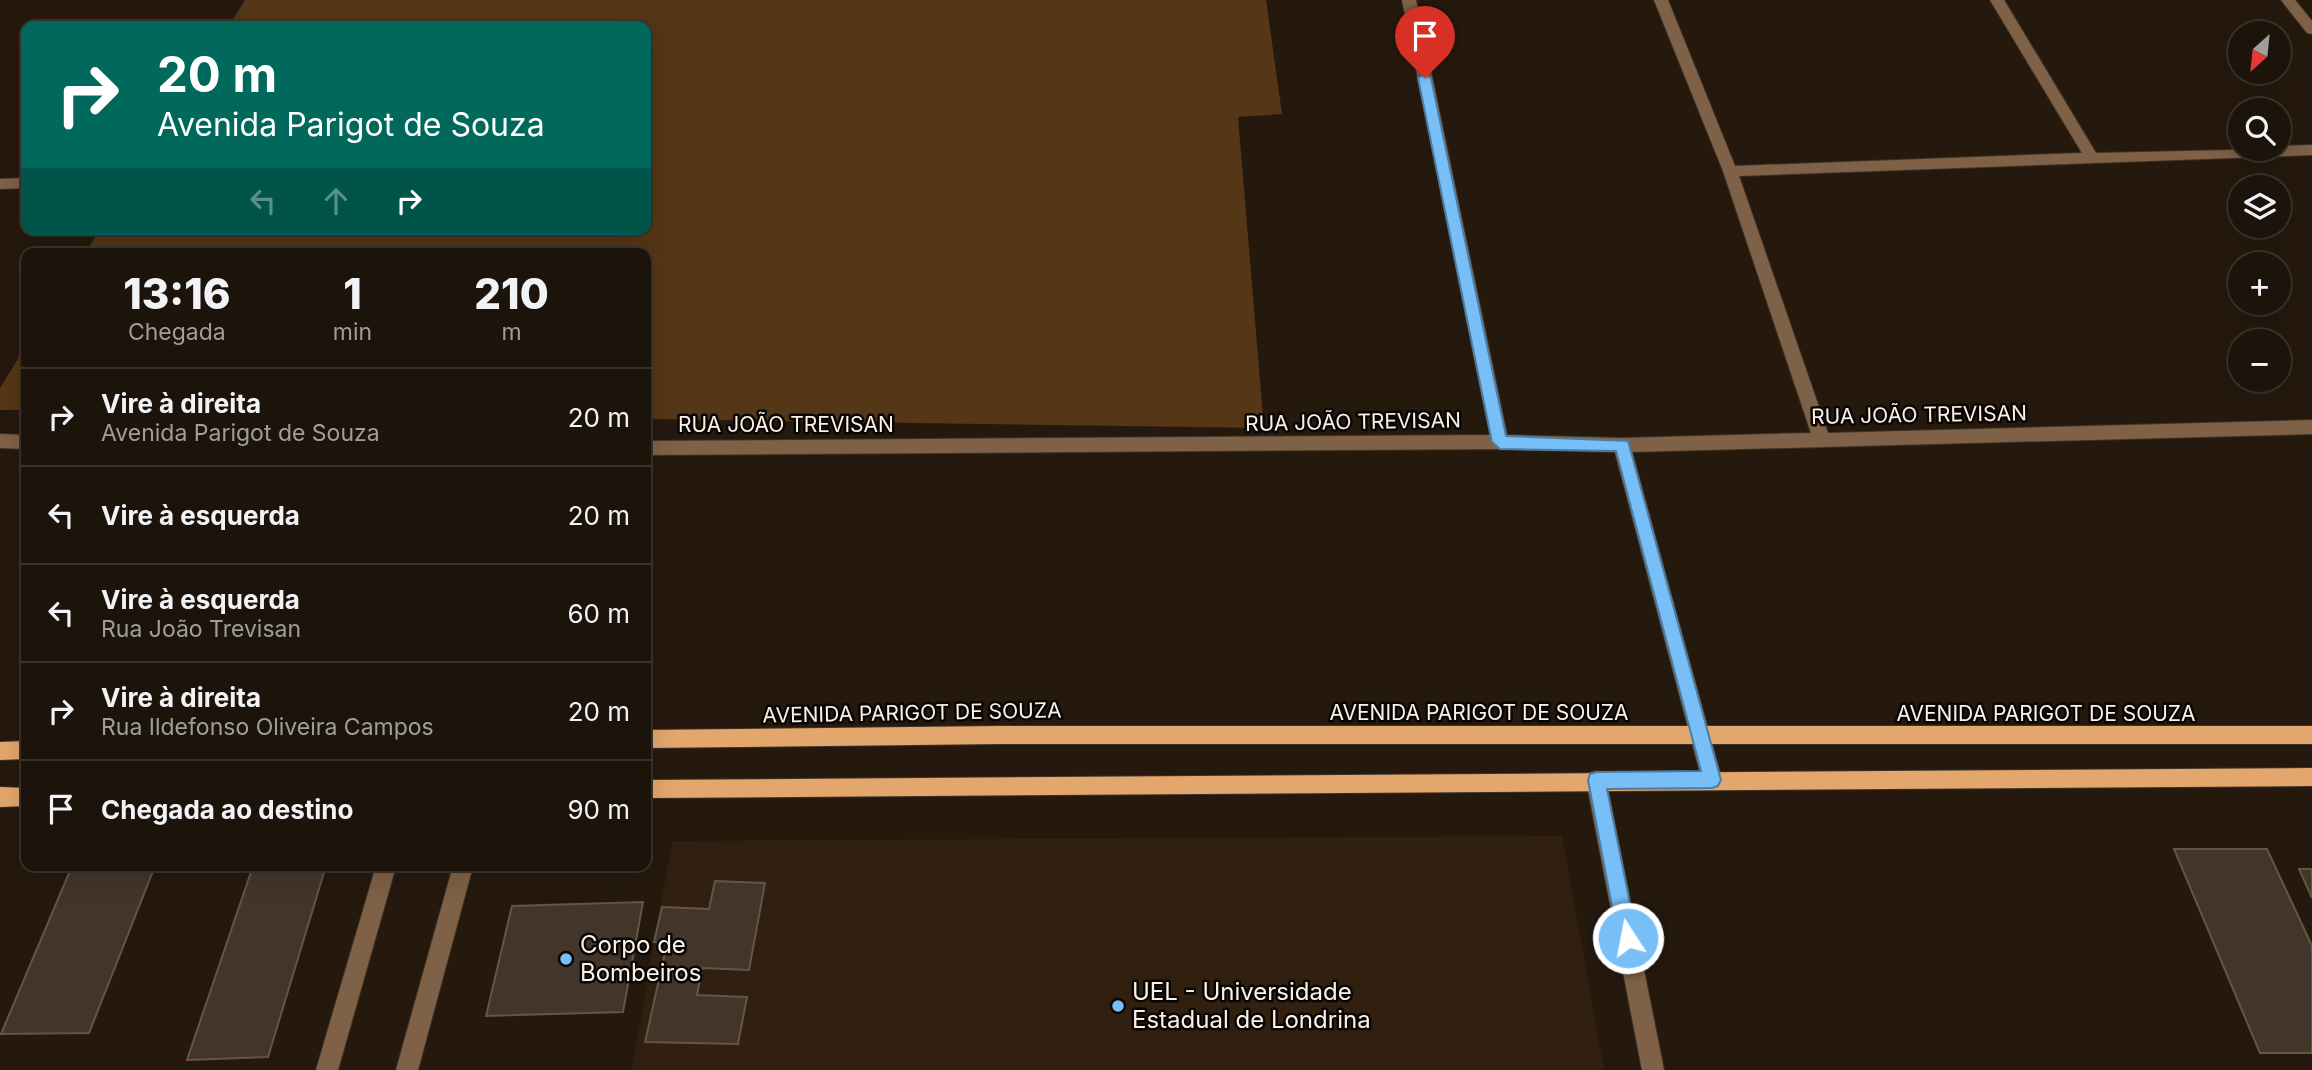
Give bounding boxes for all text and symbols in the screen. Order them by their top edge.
pin [1395,6,1455,78]
icon: arrive [1406,17,1444,55]
north arrow [2228,21,2291,84]
map controls [2228,21,2291,392]
text: 20 m [157,45,277,104]
icon: right [42,49,133,140]
button: search [2228,98,2291,161]
text: Avenida Parigot de Souza [157,105,545,144]
button: layers [2228,175,2291,238]
icon: left [244,182,282,220]
icon: ahead [317,182,355,220]
icon: right [390,182,428,220]
button: + [2228,252,2291,315]
text: 13:16 [123,268,231,319]
text: 1 [343,268,362,319]
text: 210 [474,268,549,319]
text: Chegada [128,318,226,346]
text: min [333,318,372,346]
text: m [501,318,522,346]
button: − [2228,329,2291,392]
text: Vire à direita [101,388,261,419]
icon: right [42,398,80,436]
street label: RUA JOÃO TREVISAN [1811,399,2027,429]
text: 20 m [568,402,630,433]
street label: RUA JOÃO TREVISAN [1245,406,1461,436]
street label: RUA JOÃO TREVISAN [678,411,894,437]
text: Avenida Parigot de Souza [101,419,380,447]
icon: left [42,496,80,534]
text: Vire à esquerda [101,500,300,531]
text: 20 m [568,500,630,531]
text: Vire à esquerda [101,584,300,615]
icon: left [42,594,80,632]
text: 60 m [567,598,630,629]
text: Rua João Trevisan [101,615,301,643]
text: Vire à direita [101,682,261,713]
icon: right [42,692,80,730]
text: 20 m [568,696,630,727]
street label: AVENIDA PARIGOT DE SOUZA [762,697,1062,728]
street label: AVENIDA PARIGOT DE SOUZA [1329,700,1629,725]
street label: AVENIDA PARIGOT DE SOUZA [1896,701,2196,726]
text: Rua Ildefonso Oliveira Campos [101,713,434,741]
icon: arrive [42,790,80,828]
text: Chegada ao destino [101,794,353,825]
text: 90 m [567,794,630,825]
position arrow [1591,901,1665,975]
place label: Corpo de Bombeiros [580,930,701,987]
marker: Corpo de Bombeiros [558,951,574,967]
place label: UEL - Universidade Estadual de Londrina [1132,977,1371,1034]
marker: UEL - Universidade Estadual de Londrina [1110,998,1126,1014]

